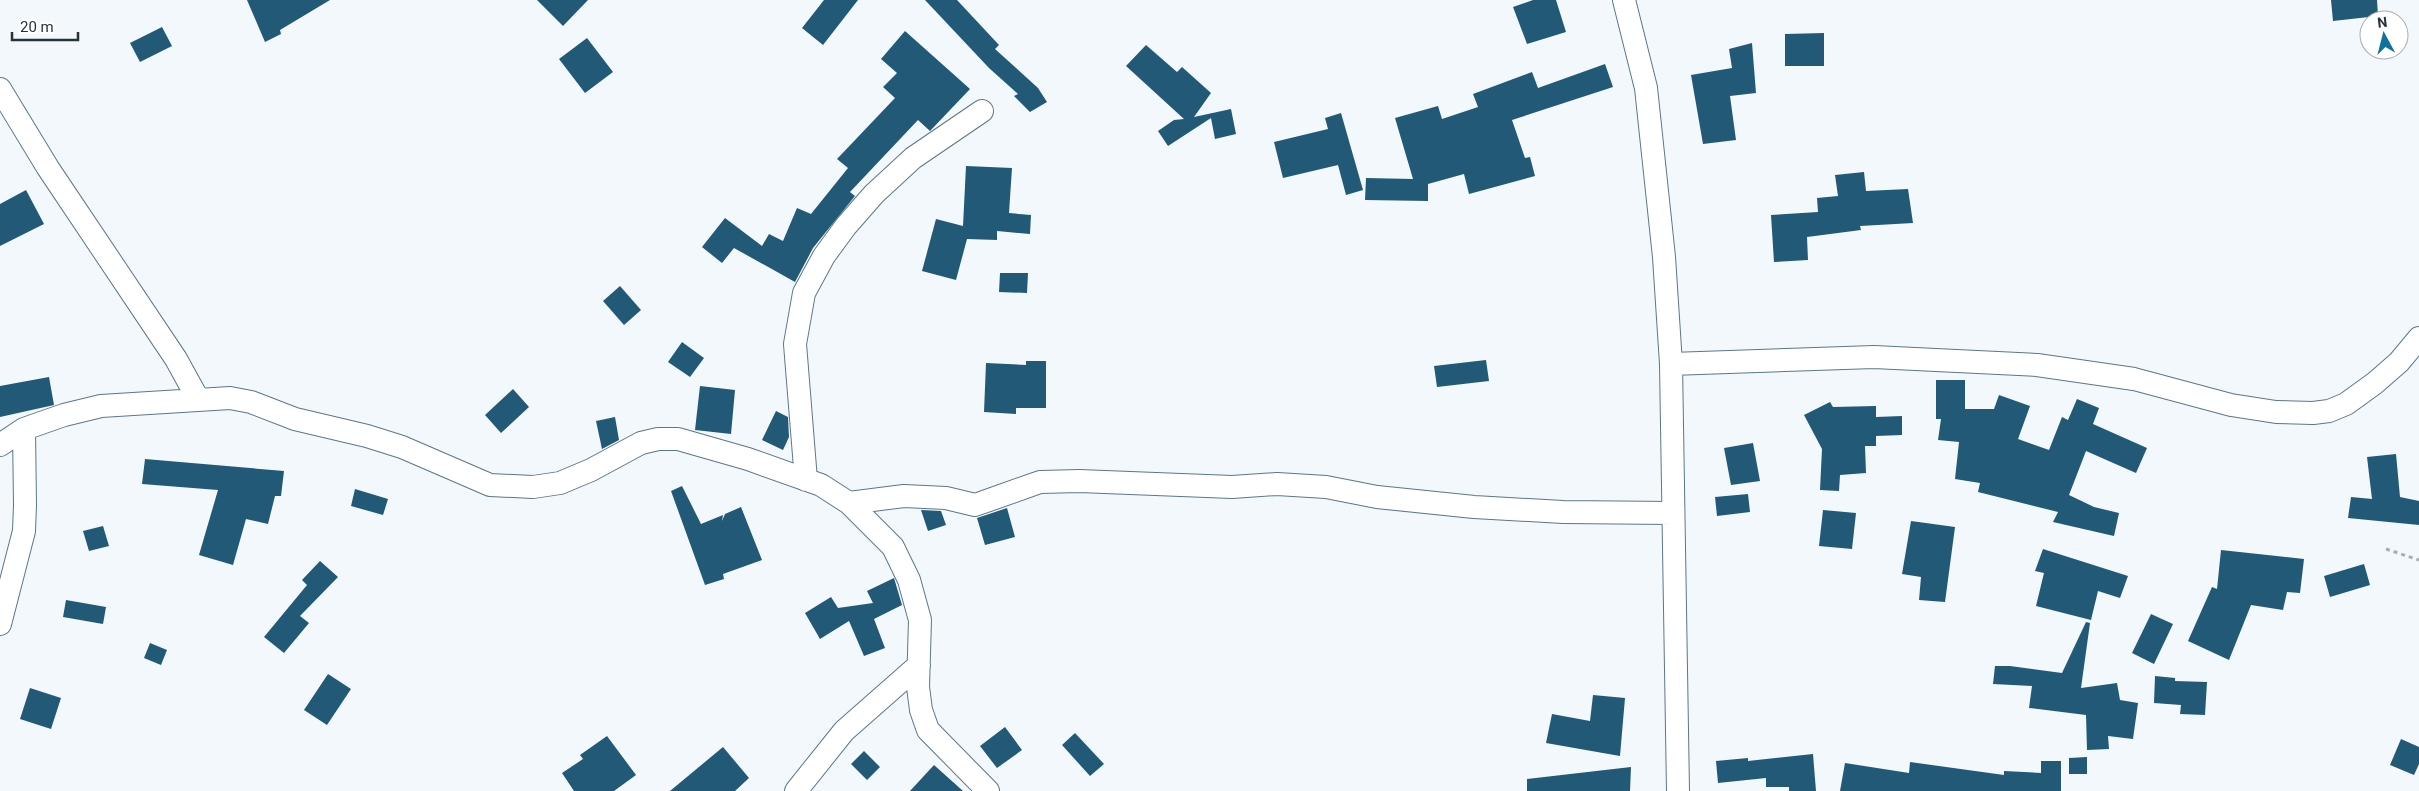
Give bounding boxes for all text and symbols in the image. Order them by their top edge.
scale bar [12,10,79,42]
north arrow [2359,10,2409,60]
text: N [2377,14,2388,31]
text: 20 m [20,18,54,36]

